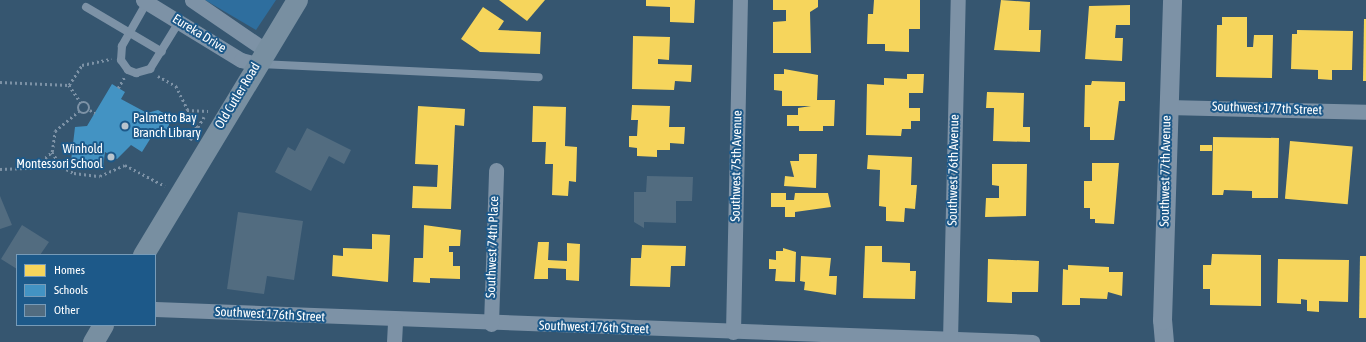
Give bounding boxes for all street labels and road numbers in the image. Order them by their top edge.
street label: Eureka Drive [169,11,229,57]
street label: Old Cutler Road [212,60,264,132]
street label: Southwest 177th Street [1212,99,1322,119]
street label: Southwest 75th Avenue [728,110,746,222]
street label: Southwest 76th Avenue [945,114,963,226]
street label: Southwest 77th Avenue [1157,115,1175,227]
street label: Southwest 74th Place [483,196,503,298]
street label: Southwest 176th Street [215,304,325,326]
street label: Southwest 176th Street [539,318,649,338]

